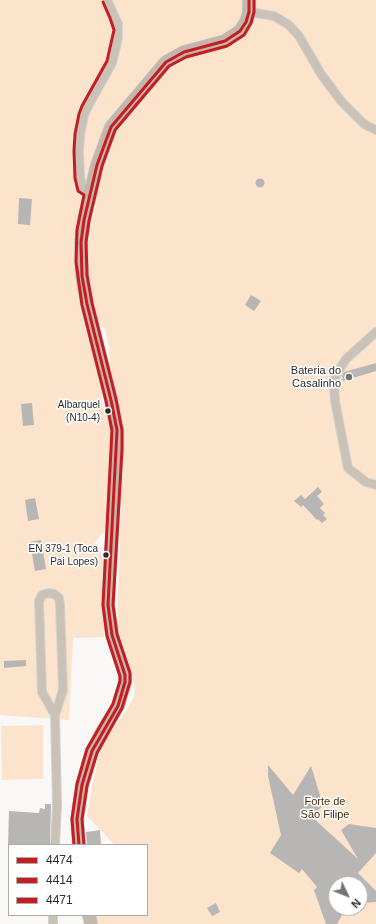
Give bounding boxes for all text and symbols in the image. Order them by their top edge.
place label: Bateria do Casalinho [291,364,341,390]
marker: Bateria do Casalinho [344,372,354,382]
place label: Albarquel (N10-4) [58,399,100,422]
marker: Albarquel (N10-4) [103,406,113,416]
place label: EN 379-1 (Toca Pai Lopes) [29,543,98,566]
marker: EN 379-1 (Toca Pai Lopes) [101,550,111,560]
park label: Forte de São Filipe [301,795,349,821]
legend [8,844,148,916]
text: 4474 [46,853,73,867]
text: 4414 [46,873,73,887]
north arrow [328,876,368,916]
text: 4471 [46,893,73,907]
text: N [349,896,363,910]

